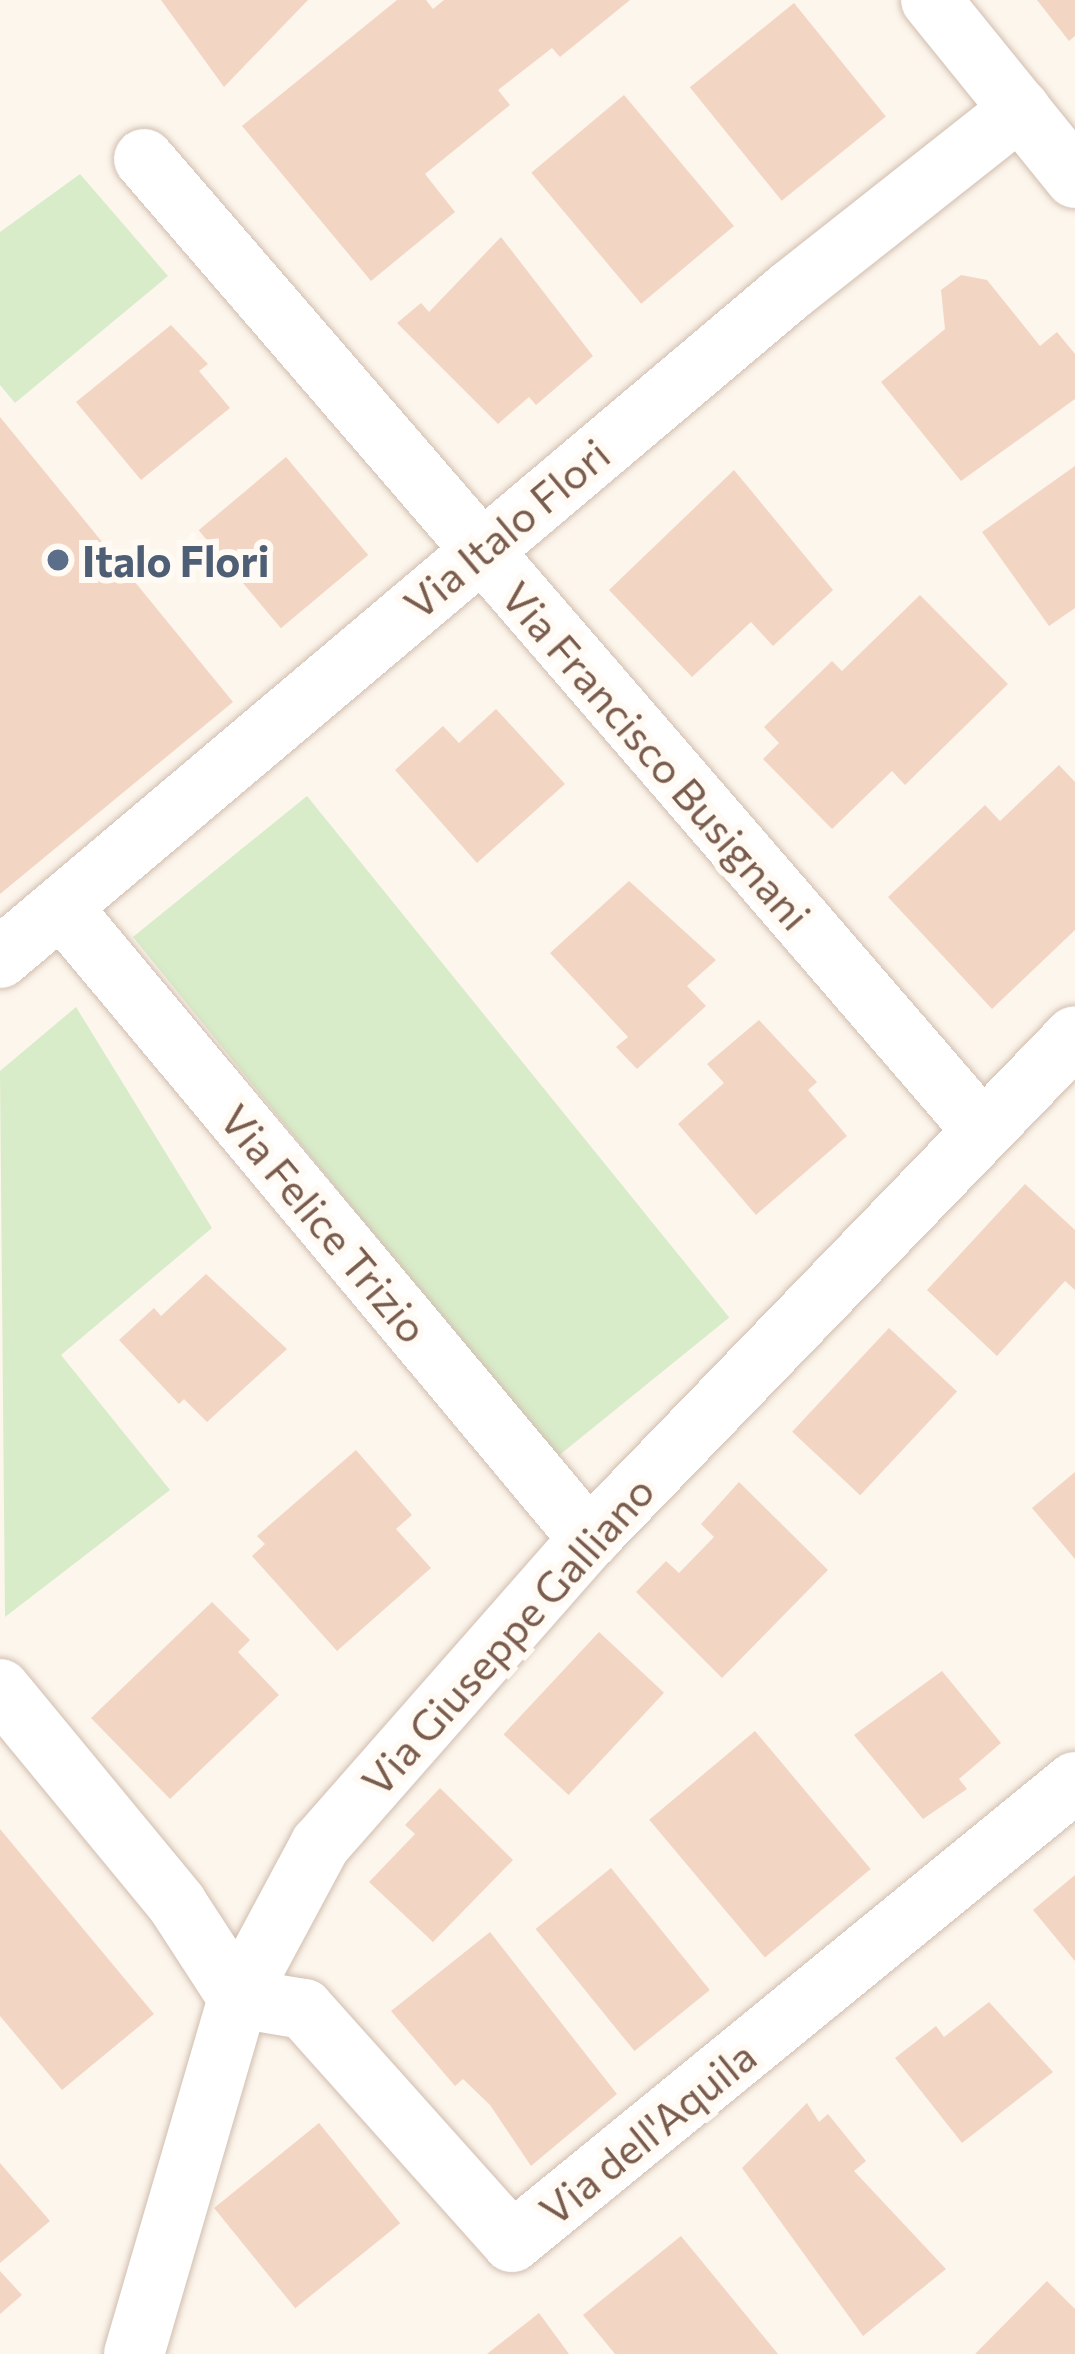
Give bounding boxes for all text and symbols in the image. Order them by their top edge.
street label: Via Italo Flori [393,428,619,628]
place label: Italo Flori [82,535,269,585]
marker: Italo Flori [45,547,71,573]
street label: Via Francisco Busignani [492,571,822,939]
street label: Via Felice Trizio [211,1094,439,1352]
street label: Via Giuseppe Galliano [350,1465,664,1805]
street label: Via dell'Aquila [529,2030,765,2234]

